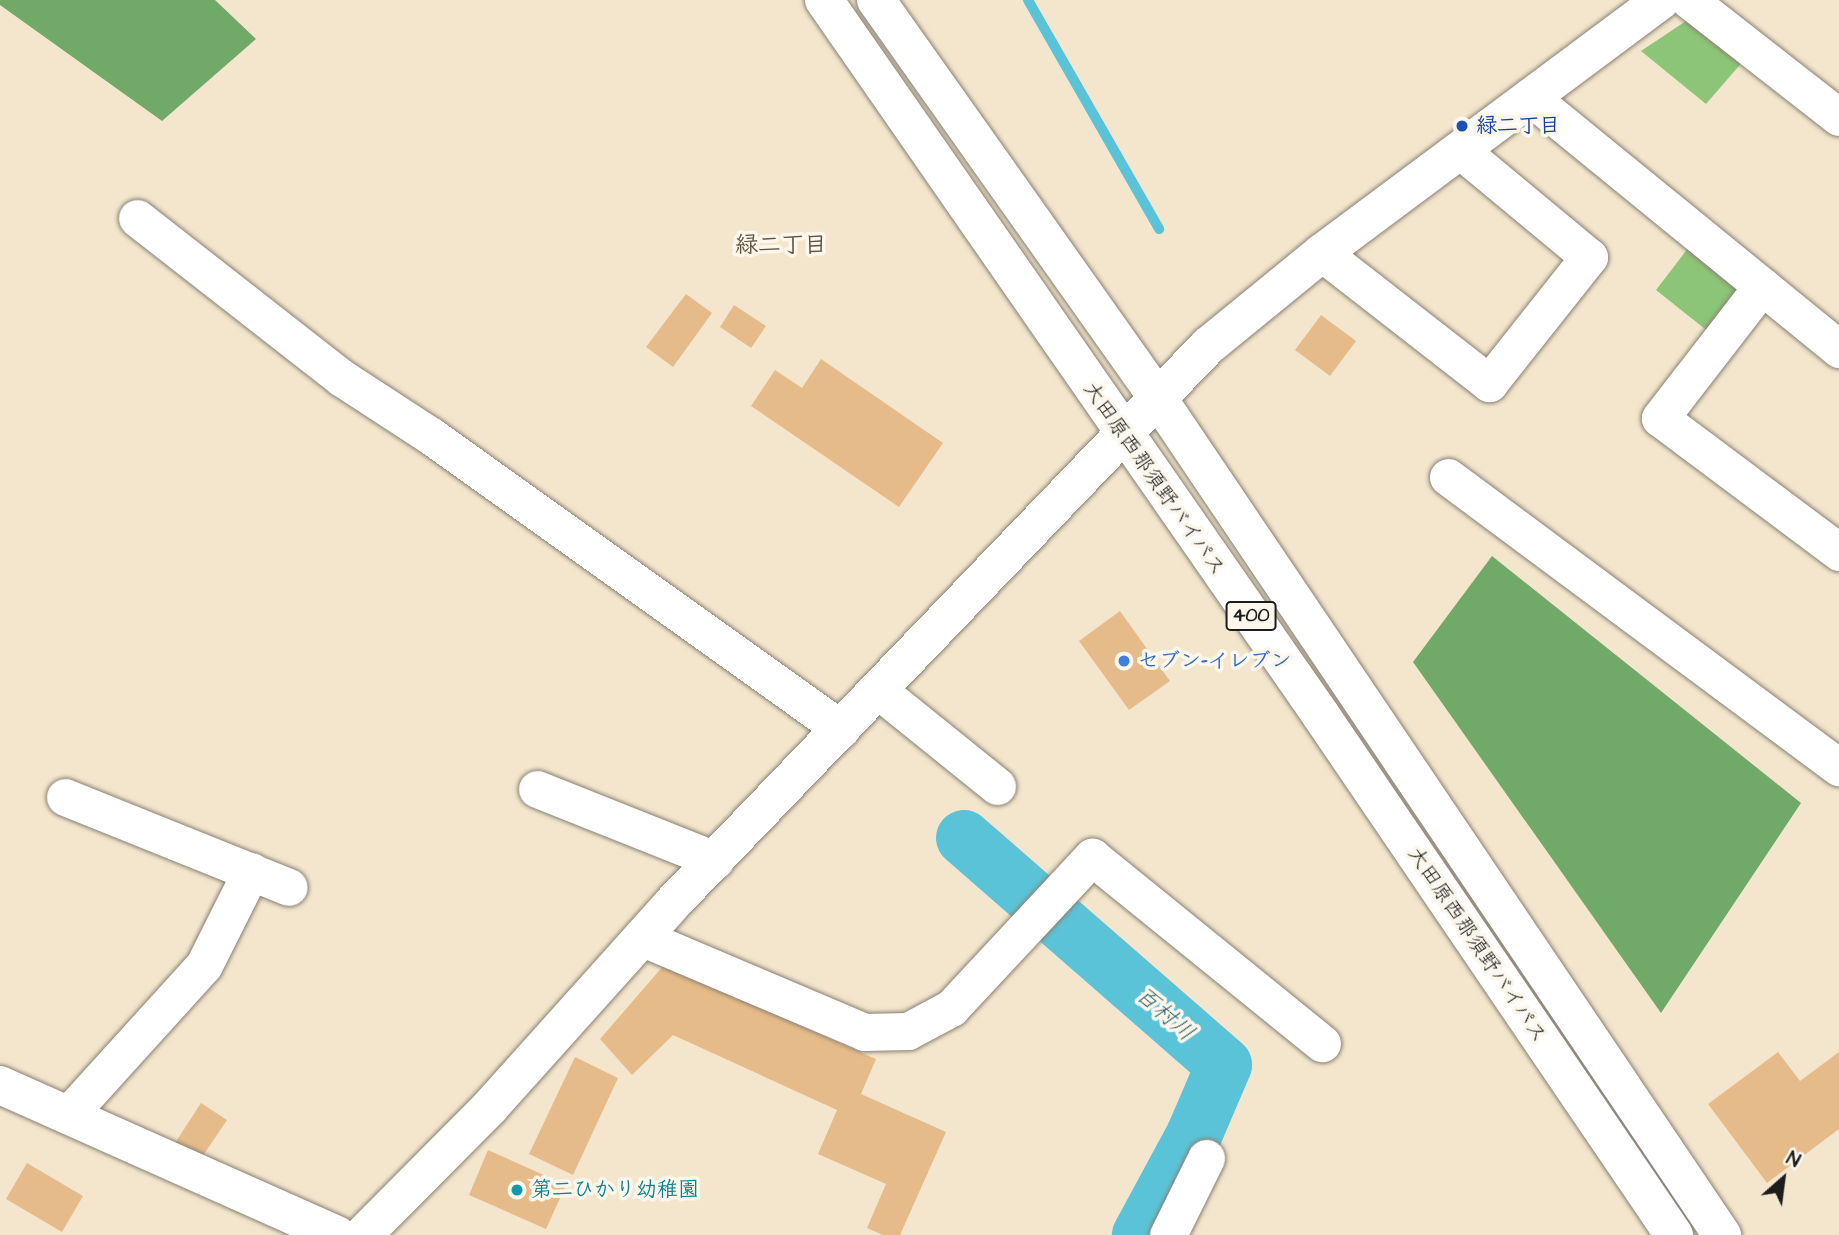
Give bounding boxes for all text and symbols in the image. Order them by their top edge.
place label: 緑二丁目 [1476,113,1560,139]
marker: 緑二丁目 [1454,118,1470,134]
district label: 緑二丁目 [735,231,827,259]
street label: 大田原西那須野バイパス [1077,377,1231,581]
road number: 400 [1225,600,1277,632]
place label: セブン-イレブン [1138,648,1292,674]
marker: セブン-イレブン [1116,653,1132,669]
street label: 大田原西那須野バイパス [1402,842,1552,1048]
water label: 百村川 [1130,981,1200,1047]
north arrow [1748,1144,1818,1214]
text: N [1781,1145,1805,1175]
place label: 第二ひかり幼稚園 [531,1177,699,1203]
marker: 第二ひかり幼稚園 [509,1182,525,1198]

